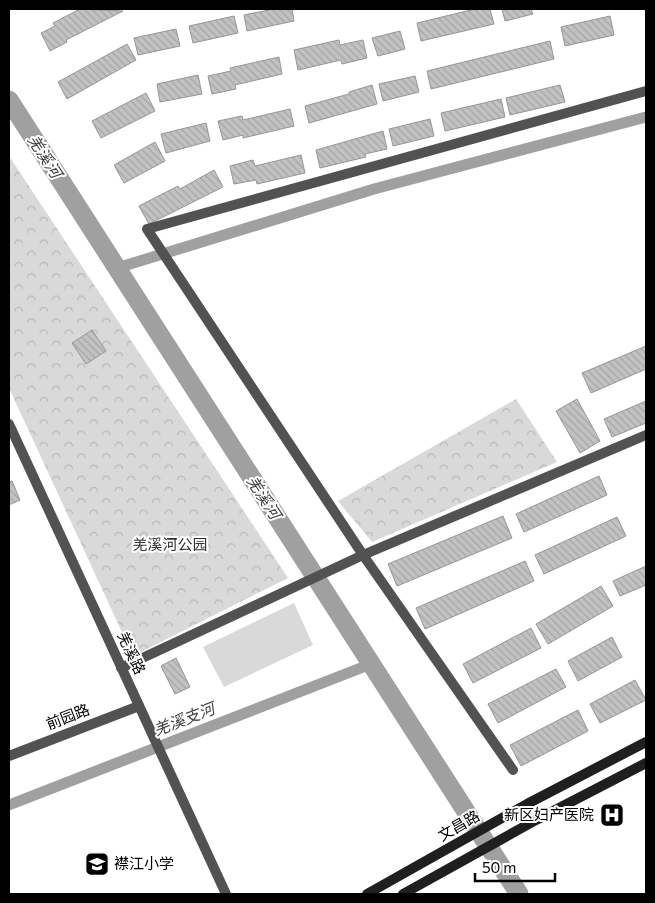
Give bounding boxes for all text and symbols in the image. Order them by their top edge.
water label: 羌溪河 [24,130,68,184]
water label: 羌溪河 [243,471,287,525]
park label: 羌溪河公园 [132,535,208,553]
street label: 羌溪路 [114,628,150,677]
water label: 羌溪支河 [151,697,220,739]
street label: 前园路 [43,700,92,733]
hospital icon: 新区妇产医院 [599,802,625,828]
place label: 新区妇产医院 [504,805,594,823]
street label: 文昌路 [435,806,482,844]
scale bar [475,850,555,882]
school or university icon: 襟江小学 [84,851,110,877]
place label: 襟江小学 [114,854,174,872]
text: 50 m [482,858,516,876]

